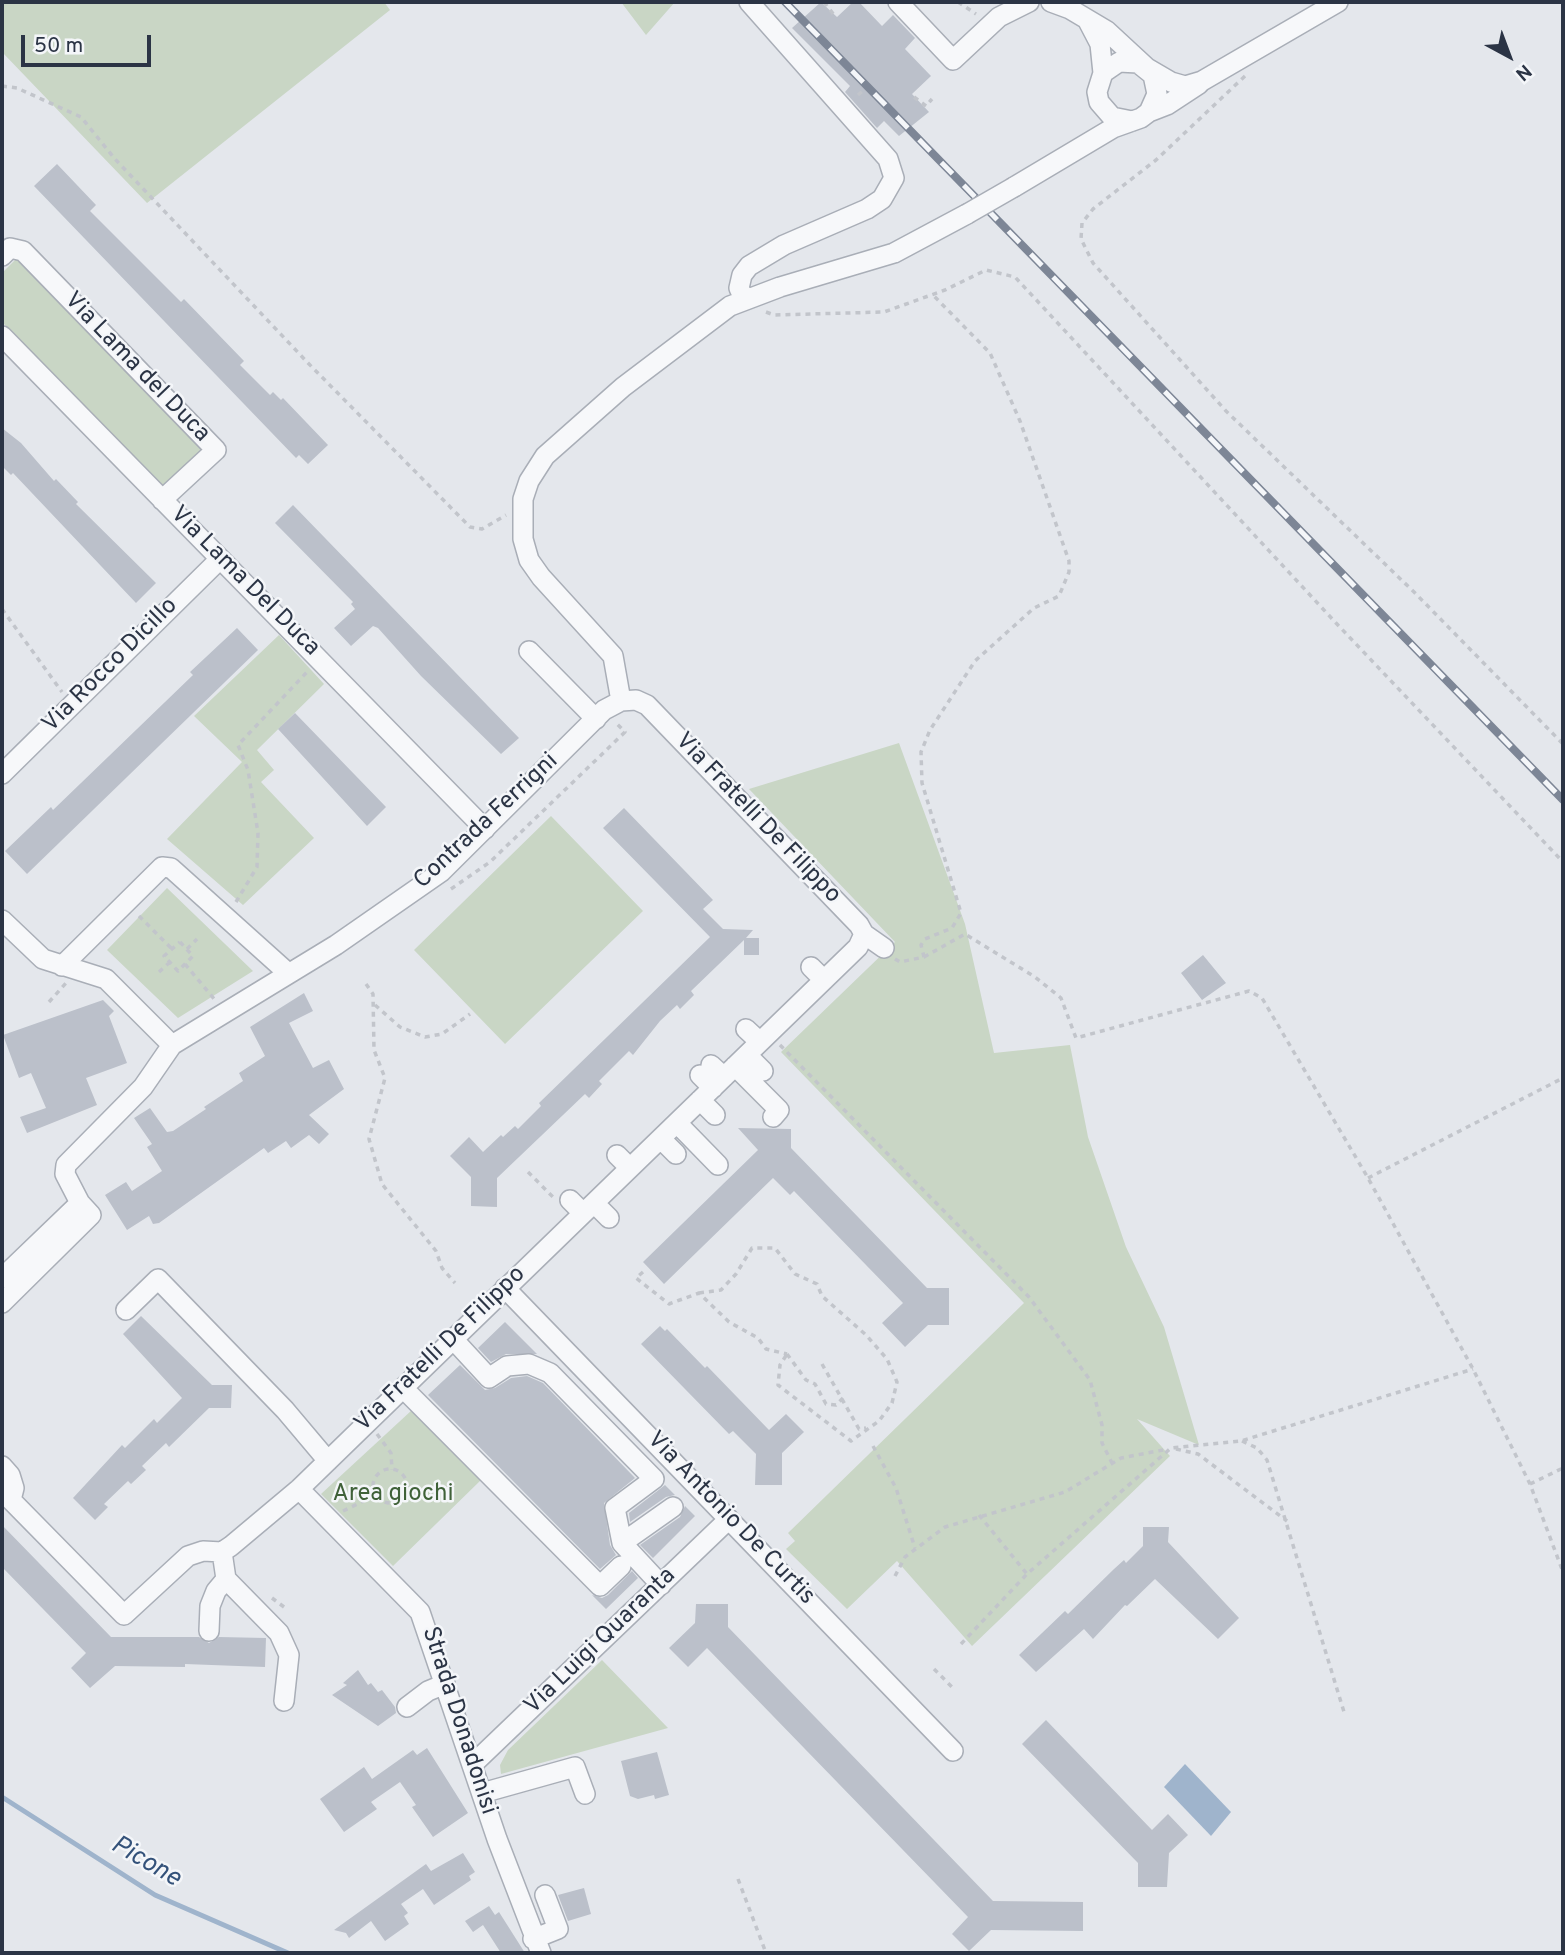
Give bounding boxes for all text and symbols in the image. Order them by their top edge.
scale bar [24,21,154,65]
north arrow [1474,21,1544,91]
text: 50 m [34,33,83,60]
text: N [1510,58,1536,85]
street label: Via Lama del Duca [57,287,215,449]
street label: Via Lama Del Duca [163,501,325,663]
street label: Via Rocco Dicillo [38,593,184,739]
street label: Via Fratelli De Filippo [668,728,846,910]
street label: Contrada Ferrigni [409,748,565,896]
street label: Via Fratelli De Filippo [350,1261,532,1439]
street label: Via Antonio De Curtis [640,1426,820,1612]
park label: Area giochi [332,1481,454,1509]
street label: Via Luigi Quaranta [519,1563,683,1721]
street label: Strada Donadonisi [414,1624,502,1818]
water label: Picone [104,1831,186,1895]

